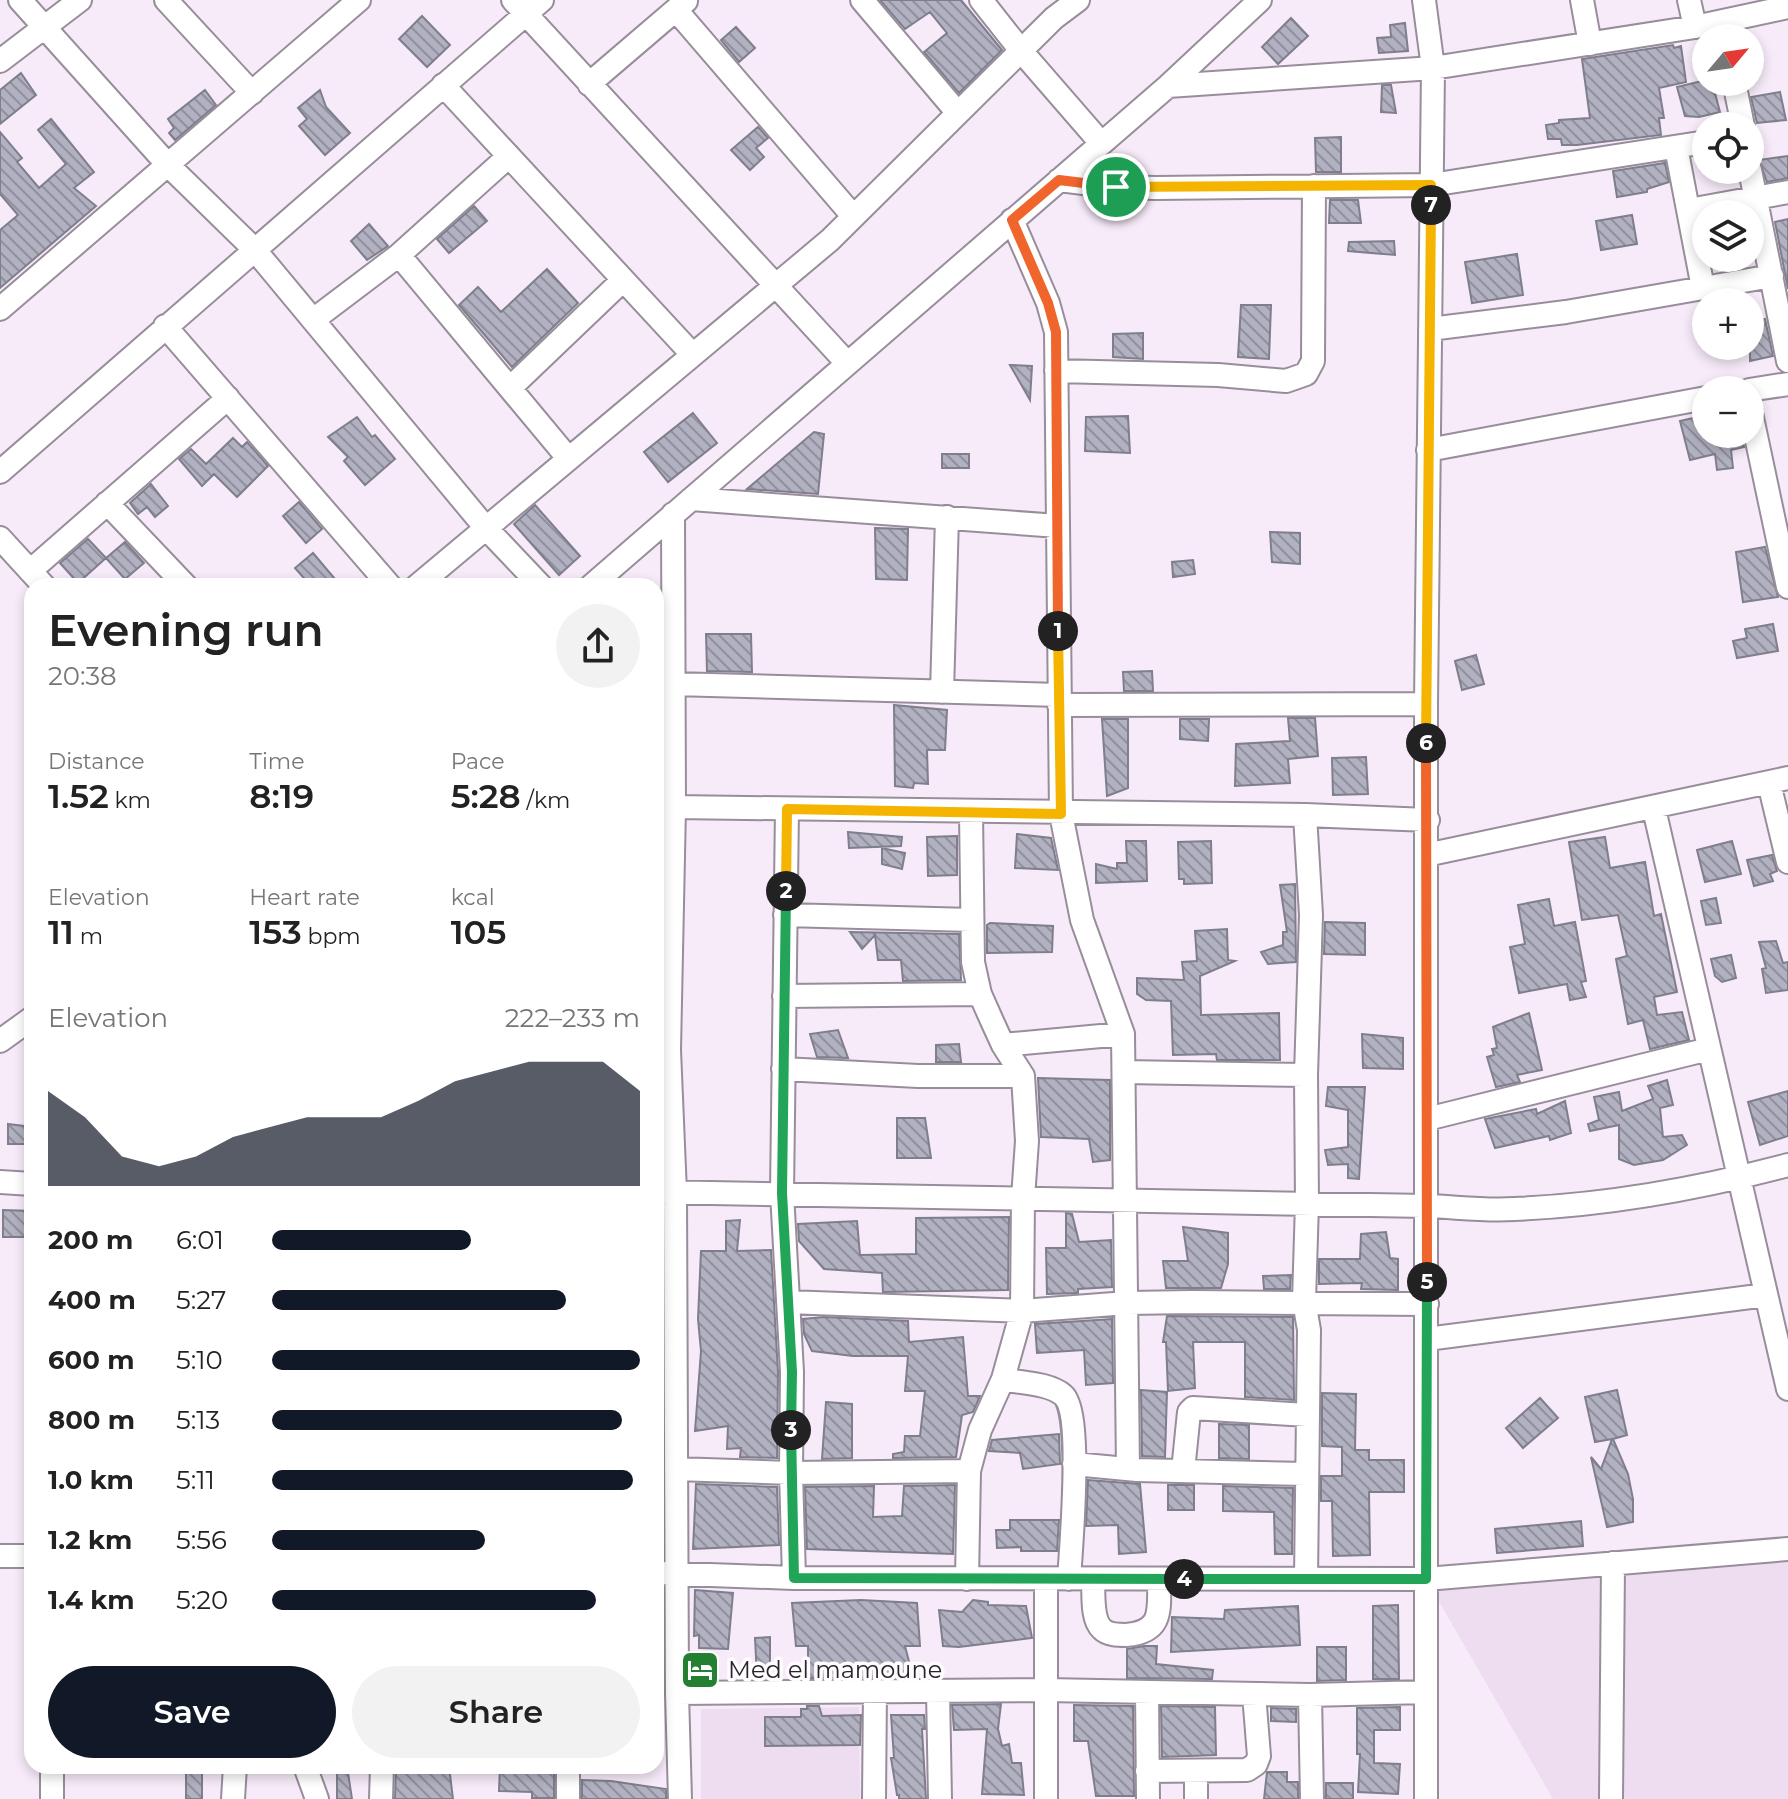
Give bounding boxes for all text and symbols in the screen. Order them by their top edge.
north arrow [1692,24,1764,96]
map controls [1692,24,1764,448]
button: locate [1692,112,1764,184]
pin [1082,153,1150,221]
icon: arrive [1094,165,1138,209]
pin: 7 [1411,185,1451,225]
text: 7 [1424,191,1438,218]
button: layers [1692,200,1764,272]
button: + [1692,288,1764,360]
button: − [1692,376,1764,448]
text: Evening run [48,603,324,657]
button: share [556,604,640,688]
pin: 1 [1038,611,1078,651]
text: 1 [1054,617,1062,644]
text: 20:38 [48,660,117,692]
pin: 6 [1406,723,1446,763]
text: 6 [1419,729,1433,756]
text: Distance [48,748,145,775]
text: Time [249,748,305,775]
text: Pace [451,748,505,775]
text: 1.52 [48,775,109,817]
text: 8:19 [249,775,314,817]
text: 5:28 [451,775,521,817]
text: km [109,787,151,814]
text: /km [521,787,570,814]
pin: 2 [766,871,806,911]
text: 2 [780,877,792,904]
text: Elevation [48,884,150,911]
text: Heart rate [249,884,360,911]
text: kcal [451,884,495,911]
text: 11 [48,911,74,953]
text: 153 [249,911,302,953]
text: 105 [451,911,506,953]
text: m [74,923,103,950]
text: bpm [302,923,361,950]
text: Elevation [48,1002,168,1034]
text: 222–233 m [505,1002,640,1034]
text: 200 m [48,1224,133,1256]
text: 6:01 [176,1224,224,1256]
pin: 5 [1407,1262,1447,1302]
text: 5 [1420,1268,1434,1295]
text: 400 m [48,1284,136,1316]
text: 5:27 [176,1284,226,1316]
text: 600 m [48,1344,135,1376]
text: 5:10 [176,1344,223,1376]
text: 800 m [48,1404,135,1436]
text: 5:13 [176,1404,220,1436]
pin: 3 [771,1410,811,1450]
text: 3 [784,1416,798,1443]
text: 1.0 km [48,1464,134,1496]
text: 5:11 [176,1464,215,1496]
text: 1.2 km [48,1524,132,1556]
text: 5:56 [176,1524,227,1556]
pin: 4 [1164,1559,1204,1599]
text: 4 [1176,1565,1192,1592]
text: 1.4 km [48,1584,134,1616]
text: 5:20 [176,1584,228,1616]
hotel icon: Med el mamoune [679,1649,721,1691]
place label: Med el mamoune [728,1655,942,1684]
button: Save [48,1666,336,1758]
button: Share [352,1666,640,1758]

